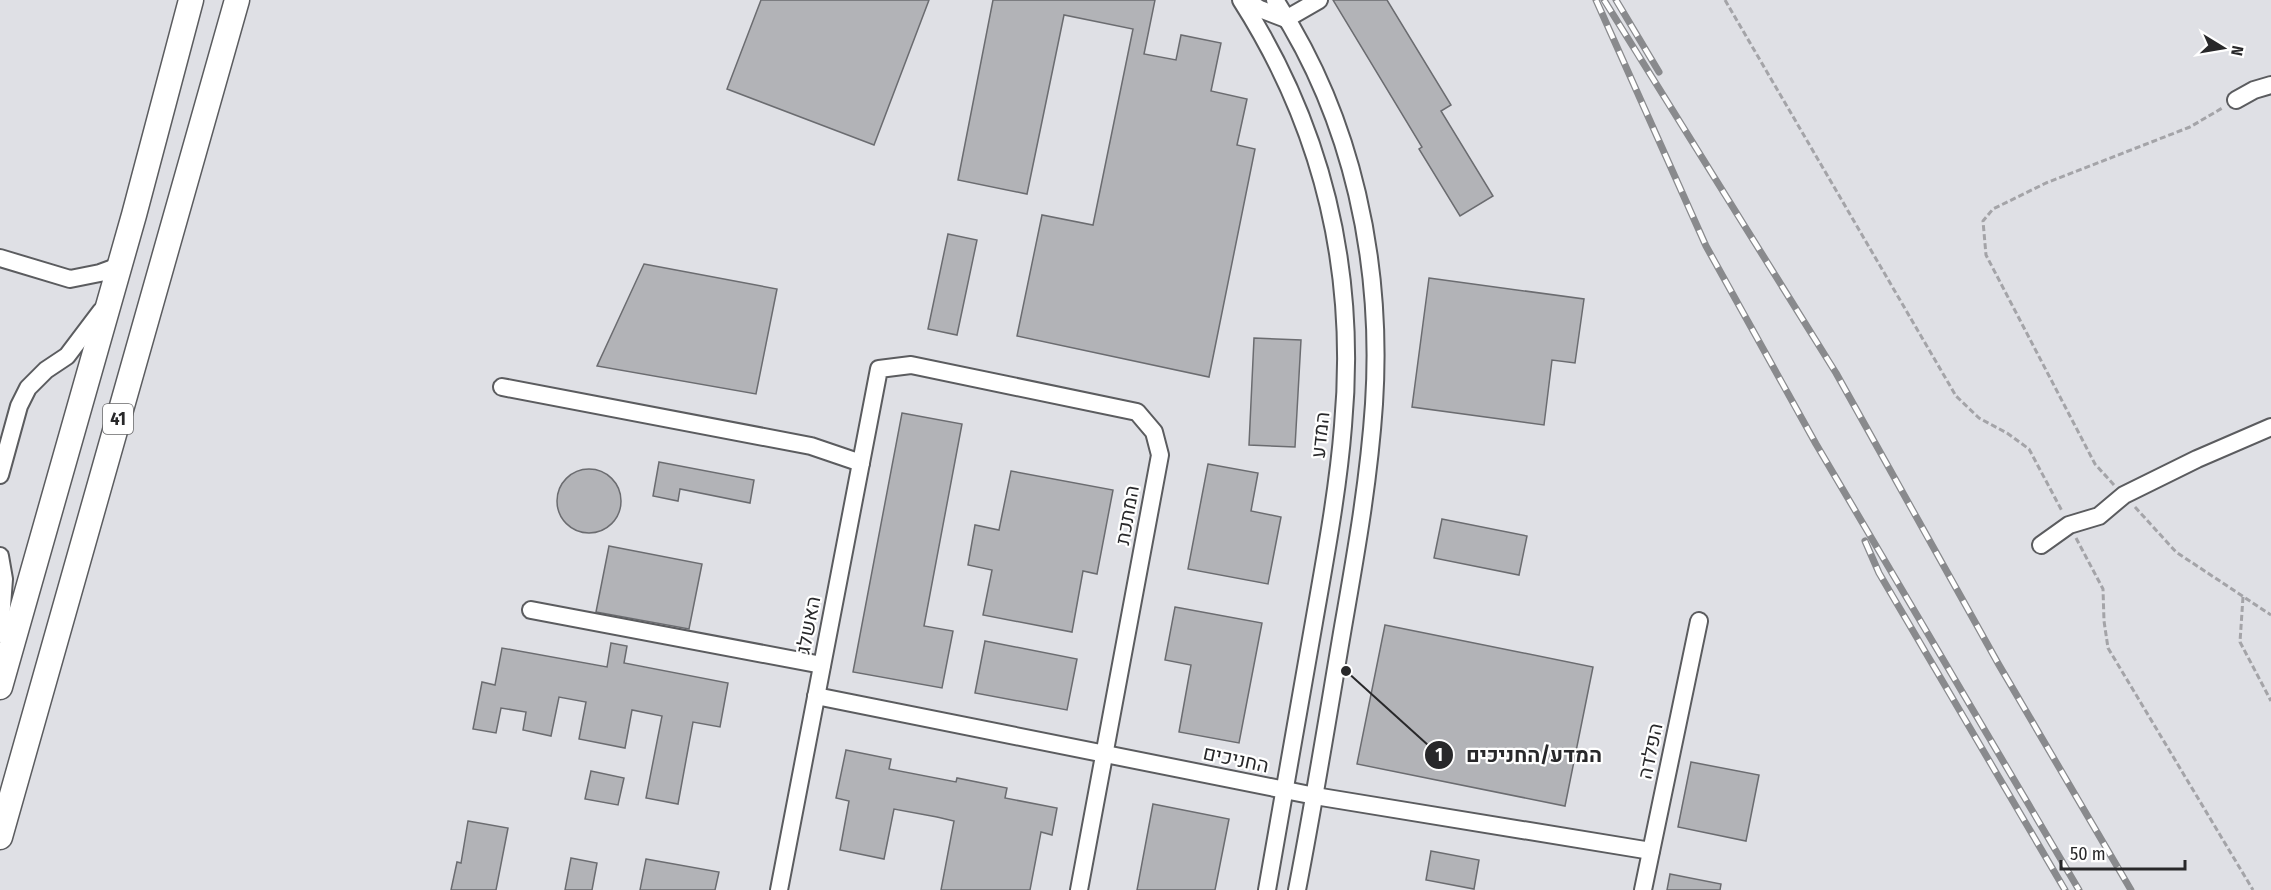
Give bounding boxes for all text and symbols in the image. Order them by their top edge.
north arrow [2193,18,2253,78]
text: N [2227,44,2247,57]
road number: 41 [103,404,133,434]
street label: המדע [1306,411,1334,459]
street label: המתכת [1110,483,1144,547]
street label: האשלג [791,594,825,656]
street label: הפלדה [1632,721,1668,781]
callout: המדע/החניכים [1424,735,1614,774]
street label: החניכים [1201,740,1271,778]
text: המדע/החניכים [1466,742,1602,768]
text: 1 [1435,744,1443,766]
scale bar [2061,833,2186,871]
text: 50 m [2070,843,2106,865]

